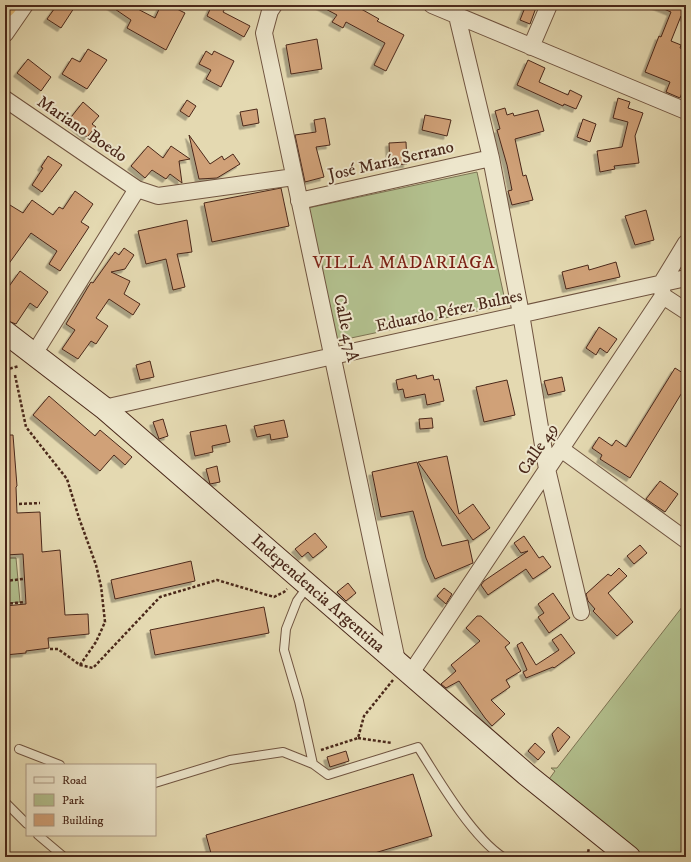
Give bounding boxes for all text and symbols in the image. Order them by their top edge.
street label: Mariano Boedo [33,91,131,167]
street label: José María Serrano [324,136,456,187]
district label: VILLA MADARIAGA [312,252,495,274]
street label: Eduardo Pérez Bulnes [374,285,525,337]
street label: Calle 47A [328,292,364,364]
street label: Calle 49 [513,419,563,479]
street label: Independencia Argentina [246,530,390,658]
legend [26,764,156,836]
text: Road [62,773,87,788]
text: Park [62,793,84,808]
text: Building [62,813,103,828]

